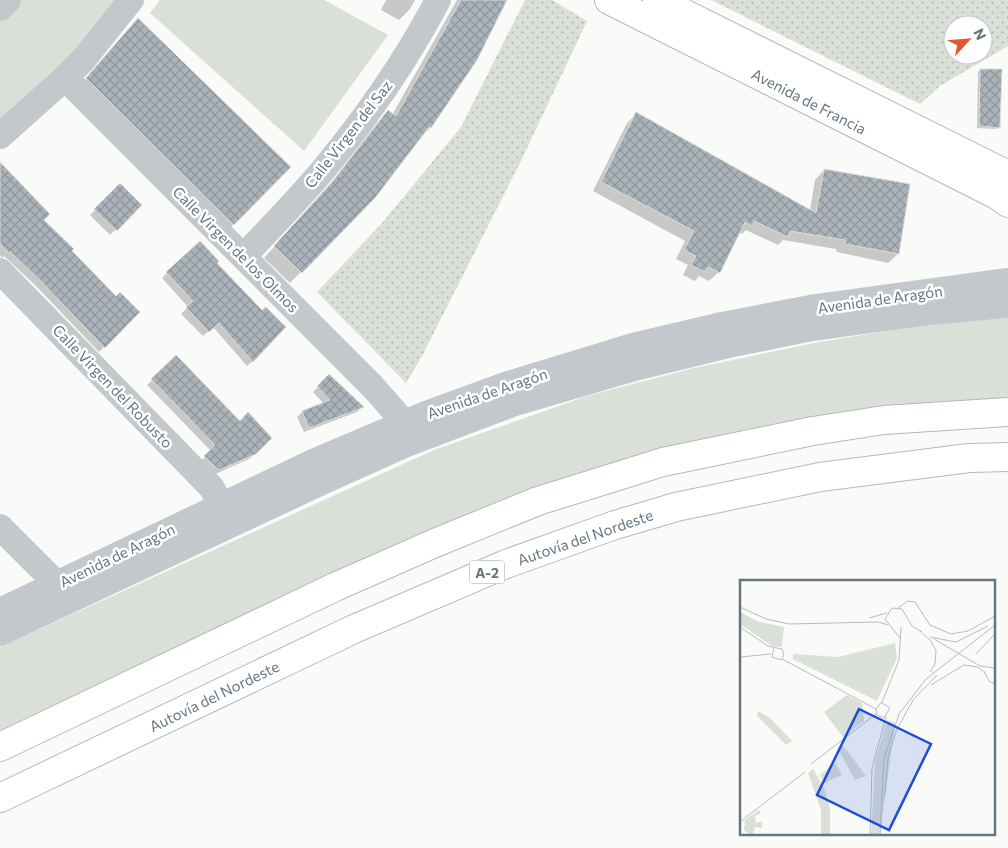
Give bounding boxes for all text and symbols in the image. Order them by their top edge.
north arrow [943,15,993,65]
text: N [970,26,990,43]
street label: Avenida de Francia [749,64,869,138]
street label: Calle Virgen del Saz [300,77,396,191]
street label: Calle Virgen de los Olmos [169,182,303,316]
street label: Avenida de Aragón [816,281,944,317]
street label: Calle Virgen del Robusto [49,320,177,452]
street label: Avenida de Aragón [425,364,549,422]
street label: Autovía del Nordeste [515,505,655,569]
street label: Avenida de Aragón [56,519,178,591]
road number: A-2 [470,560,504,584]
inset map [740,580,996,836]
street label: Autovía del Nordeste [146,657,282,735]

